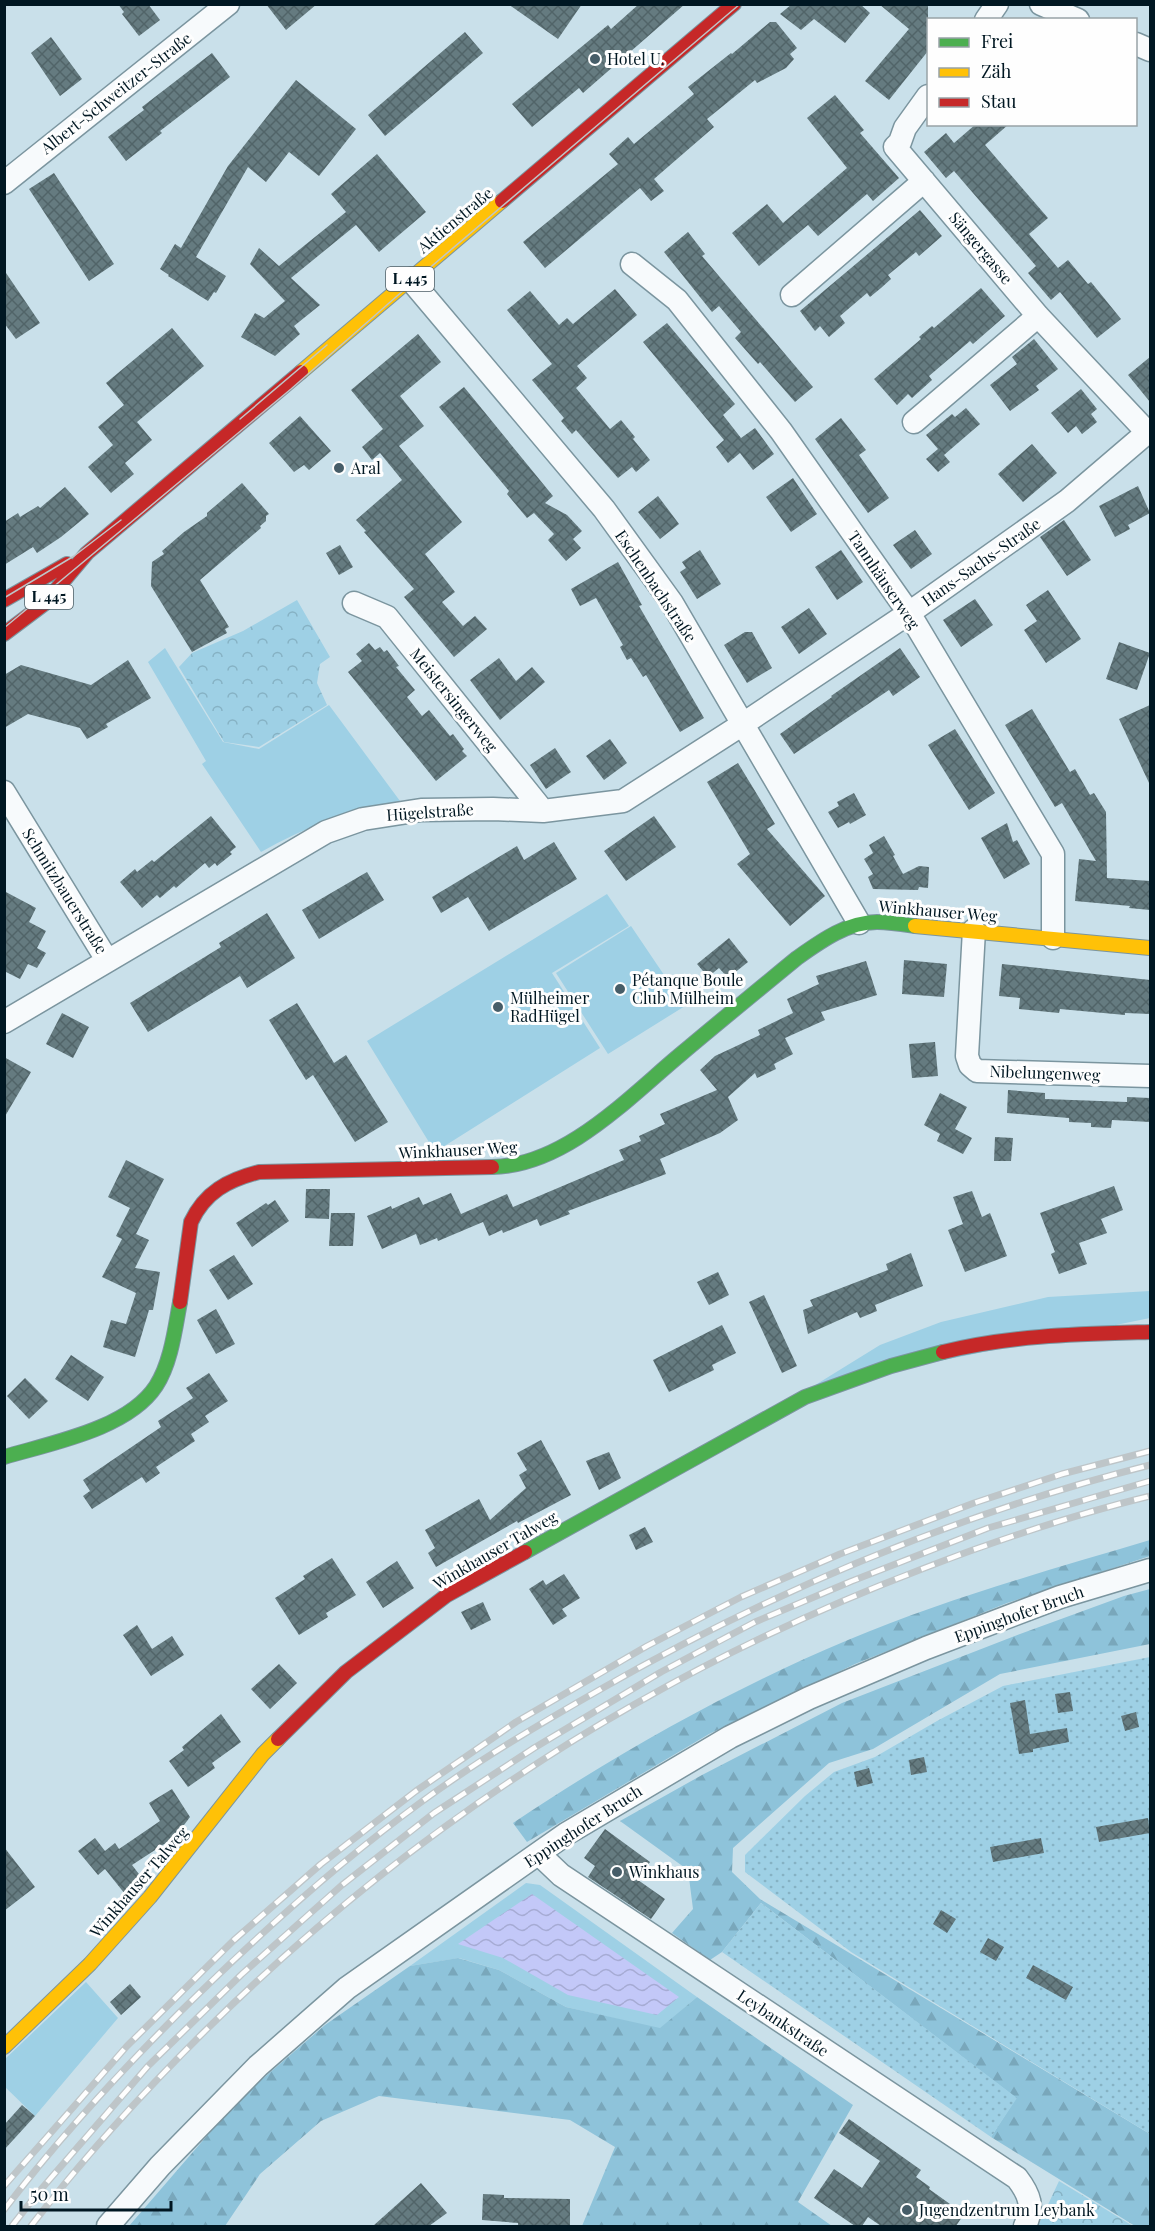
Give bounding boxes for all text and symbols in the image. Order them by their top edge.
legend [927,18,1137,126]
street label: Albert-Schweitzer-Straße [35,27,195,159]
text: Frei [981,29,1013,53]
place label: Hotel U. [607,48,664,69]
marker: Hotel U. [588,52,602,66]
text: Zäh [981,59,1012,83]
text: Stau [981,89,1017,113]
street label: Aktienstraße [412,182,497,258]
street label: Sängergasse [945,207,1018,288]
road number: L 445 [386,267,434,291]
place label: Aral [350,457,381,478]
marker: Aral [332,461,346,475]
street label: Hans-Sachs-Straße [917,513,1044,610]
street label: Eschenbachstraße [611,525,702,646]
street label: Tannhäuserweg [844,526,925,634]
road number: L 445 [25,585,73,609]
street label: Meistersingerweg [406,643,503,756]
street label: Hügelstraße [386,798,474,825]
street label: Schmitzbauerstraße [18,824,113,958]
street label: Winkhauser Weg [877,895,999,926]
place label: Pétanque Boule Club Mülheim [632,969,743,1008]
marker: Pétanque Boule Club Mülheim [613,982,627,996]
place label: Mülheimer RadHügel [510,987,589,1026]
marker: Mülheimer RadHügel [491,1000,505,1014]
street label: Nibelungenweg [989,1060,1101,1085]
street label: Winkhauser Weg [397,1136,518,1163]
street label: Winkhauser Talweg [428,1505,561,1594]
street label: Eppinghofer Bruch [951,1580,1087,1647]
street label: Eppinghofer Bruch [520,1779,646,1872]
street label: Winkhauser Talweg [84,1822,193,1942]
place label: Winkhaus [628,1861,699,1882]
marker: Winkhaus [610,1865,624,1879]
street label: Leybankstraße [733,1984,833,2061]
scale bar [21,2174,171,2212]
text: 50 m [30,2182,69,2206]
place label: Jugendzentrum Leybank [918,2199,1095,2220]
marker: Jugendzentrum Leybank [900,2203,914,2217]

